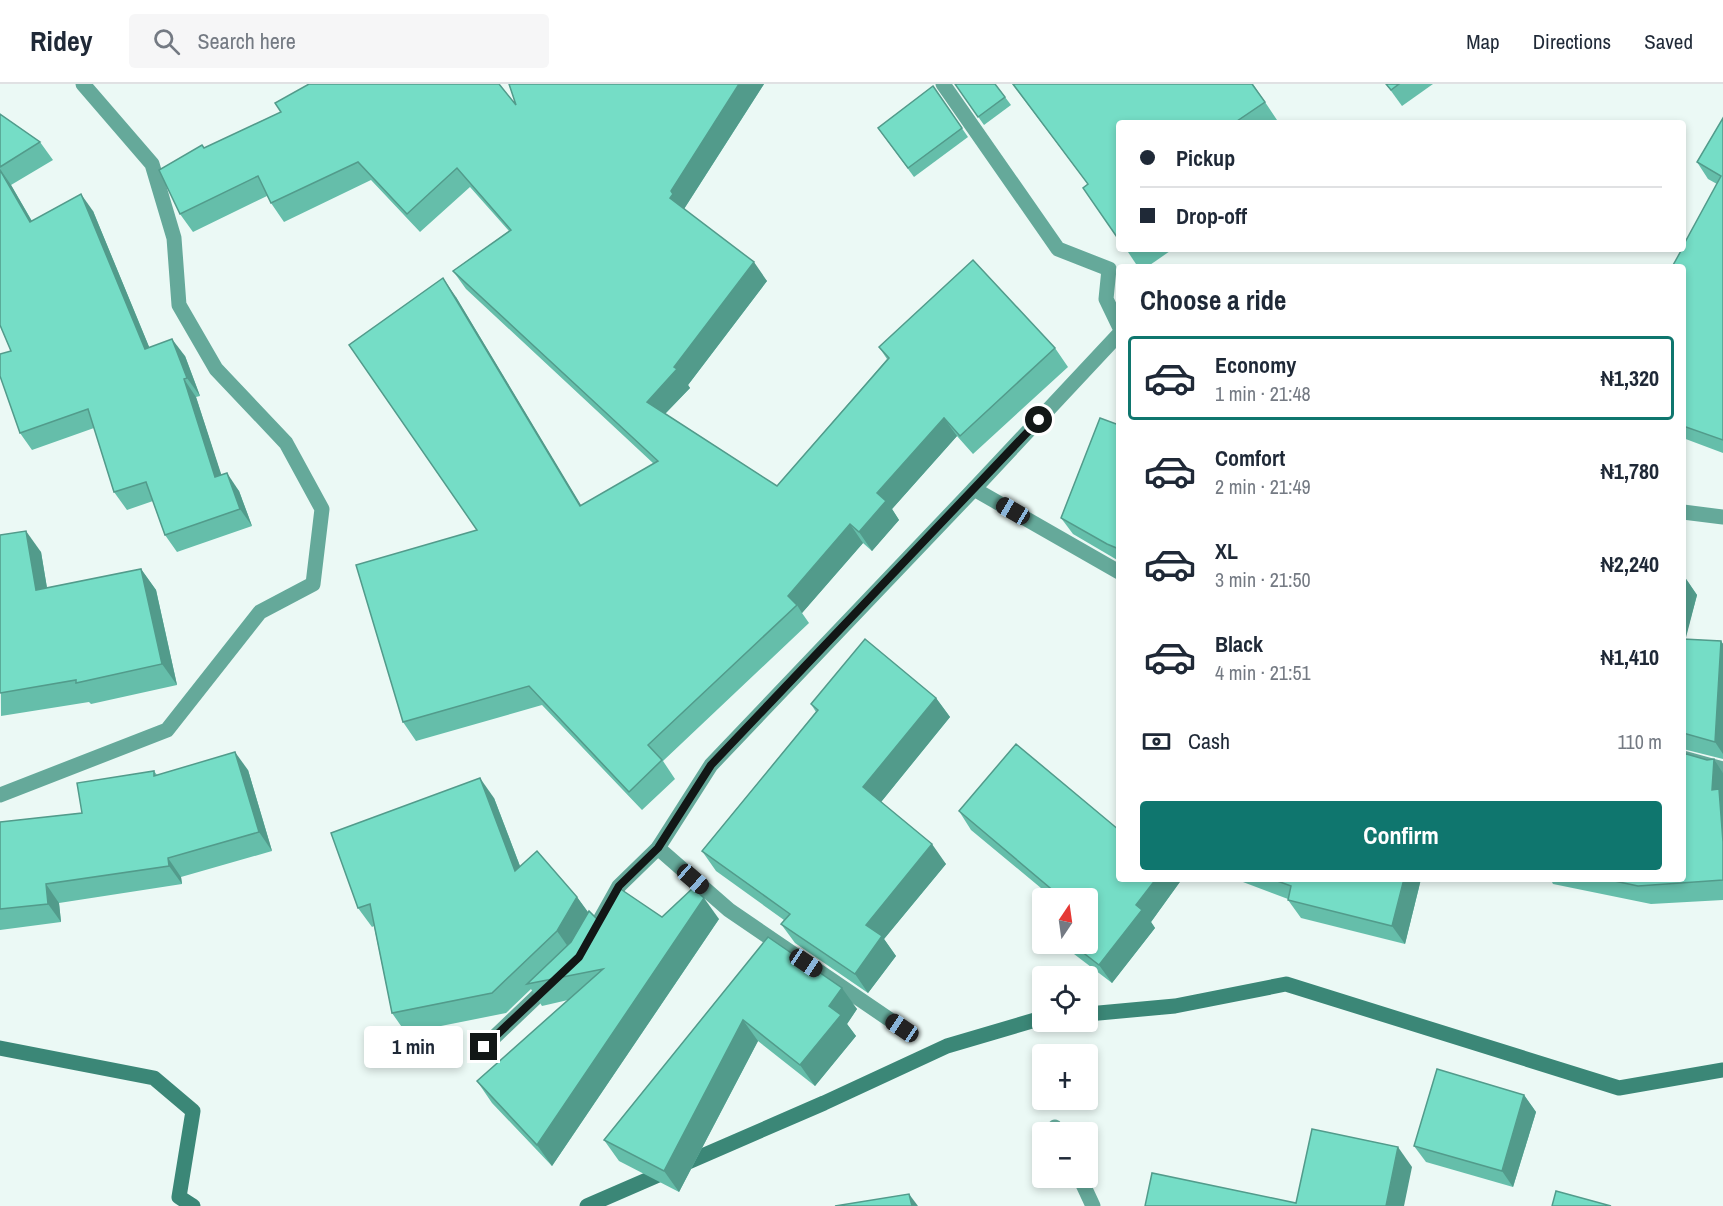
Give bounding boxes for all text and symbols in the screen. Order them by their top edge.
search box [129,14,549,68]
text: Ridey [30,22,93,60]
icon: search [150,25,183,58]
text: Search here [198,26,296,56]
text: Map [1466,27,1500,56]
text: Directions [1533,27,1611,56]
text: Saved [1644,27,1693,56]
text: Pickup [1176,143,1235,173]
text: Drop-off [1176,201,1247,231]
text: Choose a ride [1140,282,1286,318]
text: Economy [1215,350,1296,380]
icon: car [1143,351,1197,405]
text: ₦1,320 [1601,363,1659,393]
text: 1 min · 21:48 [1215,380,1311,407]
route start [1025,406,1052,433]
text: Comfort [1215,443,1285,473]
icon: car [1143,444,1197,498]
text: ₦1,780 [1601,456,1659,486]
text: 2 min · 21:49 [1215,473,1311,500]
car [993,494,1033,528]
text: XL [1215,536,1238,566]
icon: car [1143,537,1197,591]
text: ₦2,240 [1601,549,1659,579]
text: 3 min · 21:50 [1215,566,1311,593]
text: Black [1215,629,1263,659]
icon: car [1143,630,1197,684]
text: ₦1,410 [1601,642,1659,672]
text: 4 min · 21:51 [1215,659,1311,686]
icon: cash [1140,725,1173,758]
text: Cash [1188,726,1230,756]
text: 110 m [1618,728,1662,755]
button: Confirm [1140,801,1662,870]
car [674,860,712,898]
north arrow [1032,888,1098,954]
map controls [1032,888,1098,1188]
car [786,945,826,981]
button: locate [1032,966,1098,1032]
car [882,1010,922,1046]
callout: 1 min [364,1026,463,1068]
text: 1 min [392,1033,435,1060]
route end [470,1033,497,1060]
button: + [1032,1044,1098,1110]
button: − [1032,1122,1098,1188]

